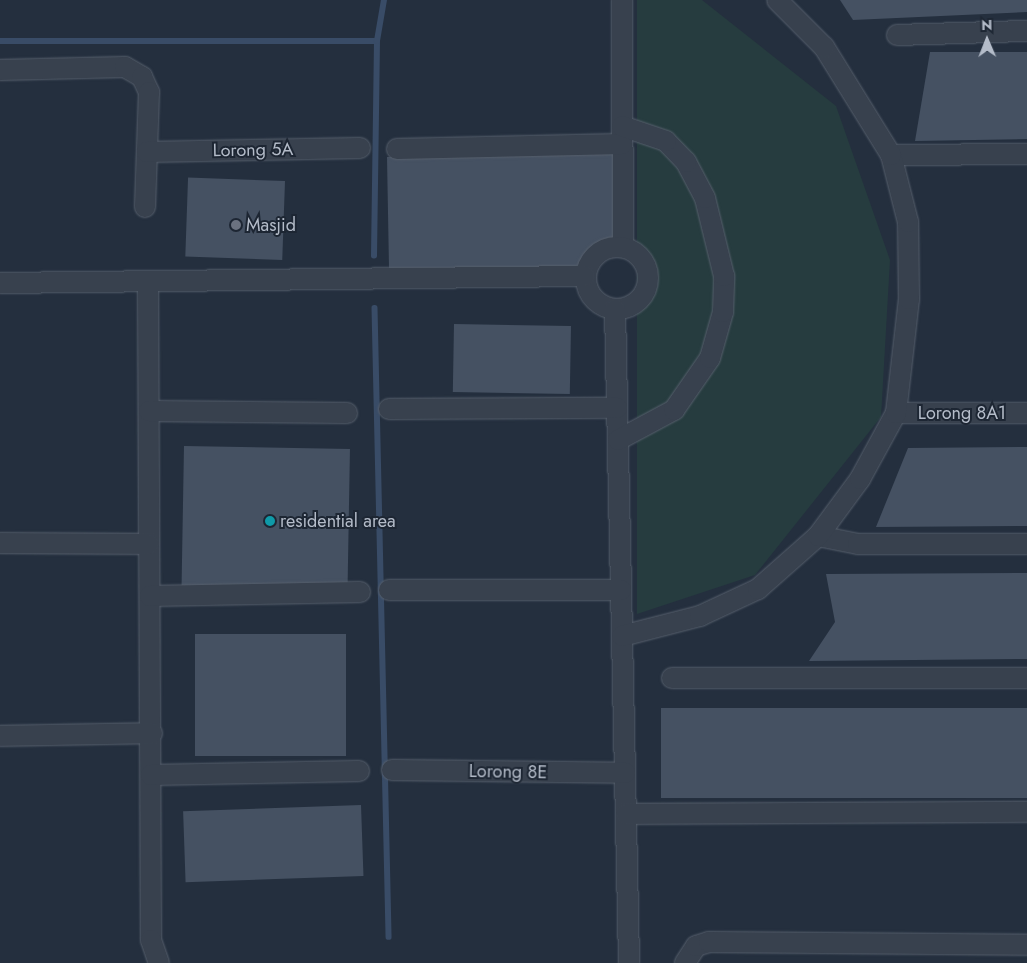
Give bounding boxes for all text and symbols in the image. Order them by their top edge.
north arrow [962,15,1012,65]
text: N [981,15,992,35]
street label: Lorong 5A [212,138,294,162]
place label: Masjid [246,214,296,236]
marker: Masjid [230,219,242,231]
street label: Lorong 8A1 [918,402,1006,424]
place label: residential area [280,510,396,532]
marker: residential area [264,515,276,527]
street label: Lorong 8E [469,761,547,783]

